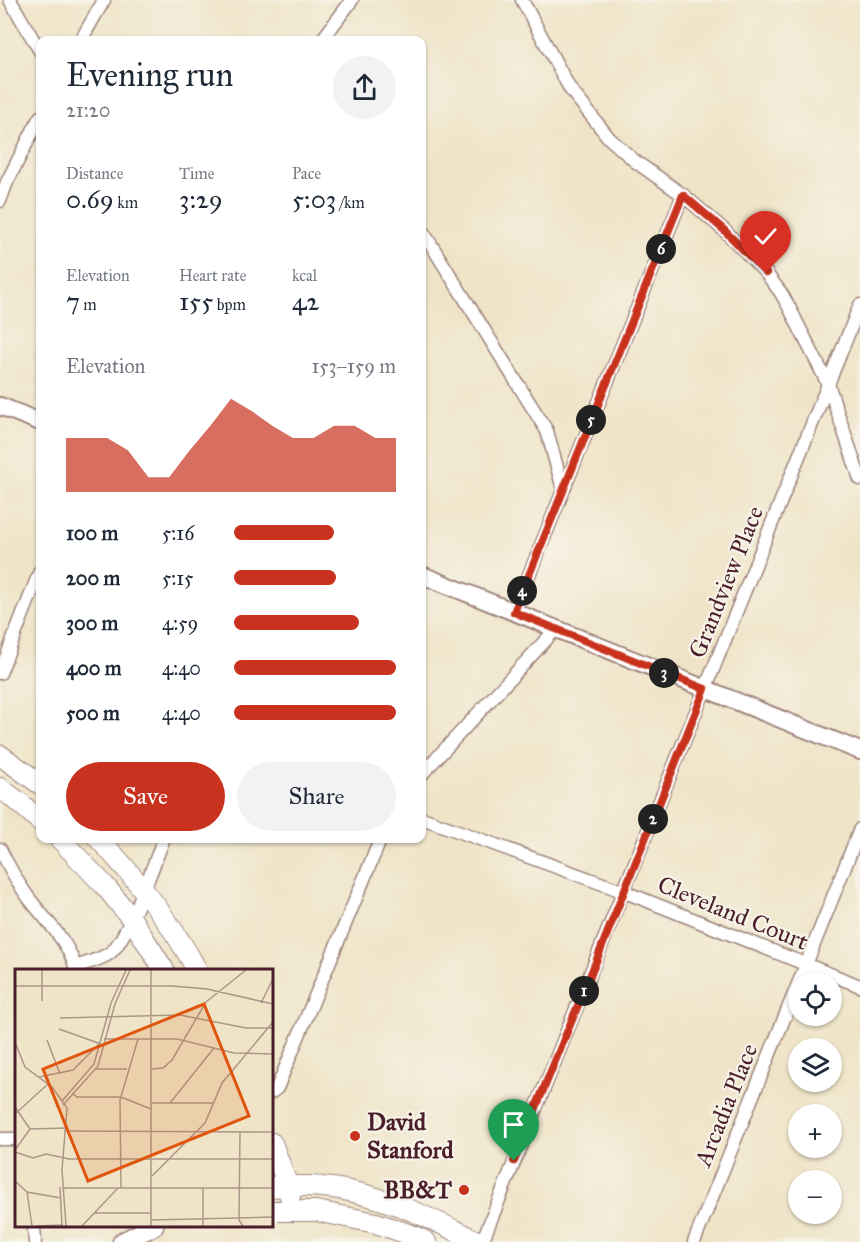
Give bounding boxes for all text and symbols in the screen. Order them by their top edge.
text: Evening run [66,55,233,95]
button: share [333,56,396,119]
text: 21:20 [66,98,110,122]
text: Distance [66,164,123,183]
text: Time [179,164,214,183]
text: Pace [292,164,321,183]
text: 0.69 [66,183,114,215]
text: 3:29 [179,183,223,215]
text: 5:03 [292,183,336,215]
text: km [114,193,138,212]
text: /km [336,193,365,212]
pin [740,211,791,273]
icon: check [749,220,782,253]
pin: 6 [646,234,676,264]
text: 6 [657,239,665,258]
text: Elevation [66,266,130,285]
text: Heart rate [179,266,246,285]
text: kcal [292,266,317,285]
text: 7 [66,285,80,317]
text: 155 [179,285,213,317]
text: 42 [292,285,319,317]
text: m [80,295,97,314]
text: bpm [213,295,246,314]
text: Elevation [66,354,145,378]
text: 153–159 m [312,354,396,378]
pin: 5 [576,405,606,435]
text: 5 [587,410,595,429]
street label: Grandview Place [682,502,770,662]
text: 100 m [66,521,118,545]
text: 5:16 [162,521,194,545]
text: 200 m [66,566,120,590]
text: 5:15 [162,566,193,590]
pin: 4 [507,576,537,606]
text: 4 [518,581,526,600]
text: 300 m [66,611,118,635]
text: 4:59 [162,611,198,635]
text: 400 m [66,656,122,680]
text: 4:40 [162,656,201,680]
pin: 3 [649,658,679,688]
text: 3 [661,663,667,682]
text: 500 m [66,701,120,725]
text: 4:40 [162,701,201,725]
button: Save [66,762,225,831]
button: Share [237,762,396,831]
pin: 2 [638,804,668,834]
text: 2 [649,809,657,828]
street label: Cleveland Court [653,869,813,957]
inset map [15,969,273,1227]
map controls [788,972,842,1224]
button: locate [788,972,842,1026]
pin: 1 [569,976,599,1006]
text: 1 [581,981,587,1000]
button: layers [788,1038,842,1092]
street label: Arcadia Place [687,1039,764,1172]
pin [488,1099,539,1161]
button: + [788,1104,842,1158]
place label: David Stanford [367,1107,454,1165]
icon: arrive [497,1108,530,1141]
marker: David Stanford [348,1129,362,1143]
button: − [788,1170,842,1224]
place label: BB&T [384,1175,453,1205]
marker: BB&T [457,1183,471,1197]

